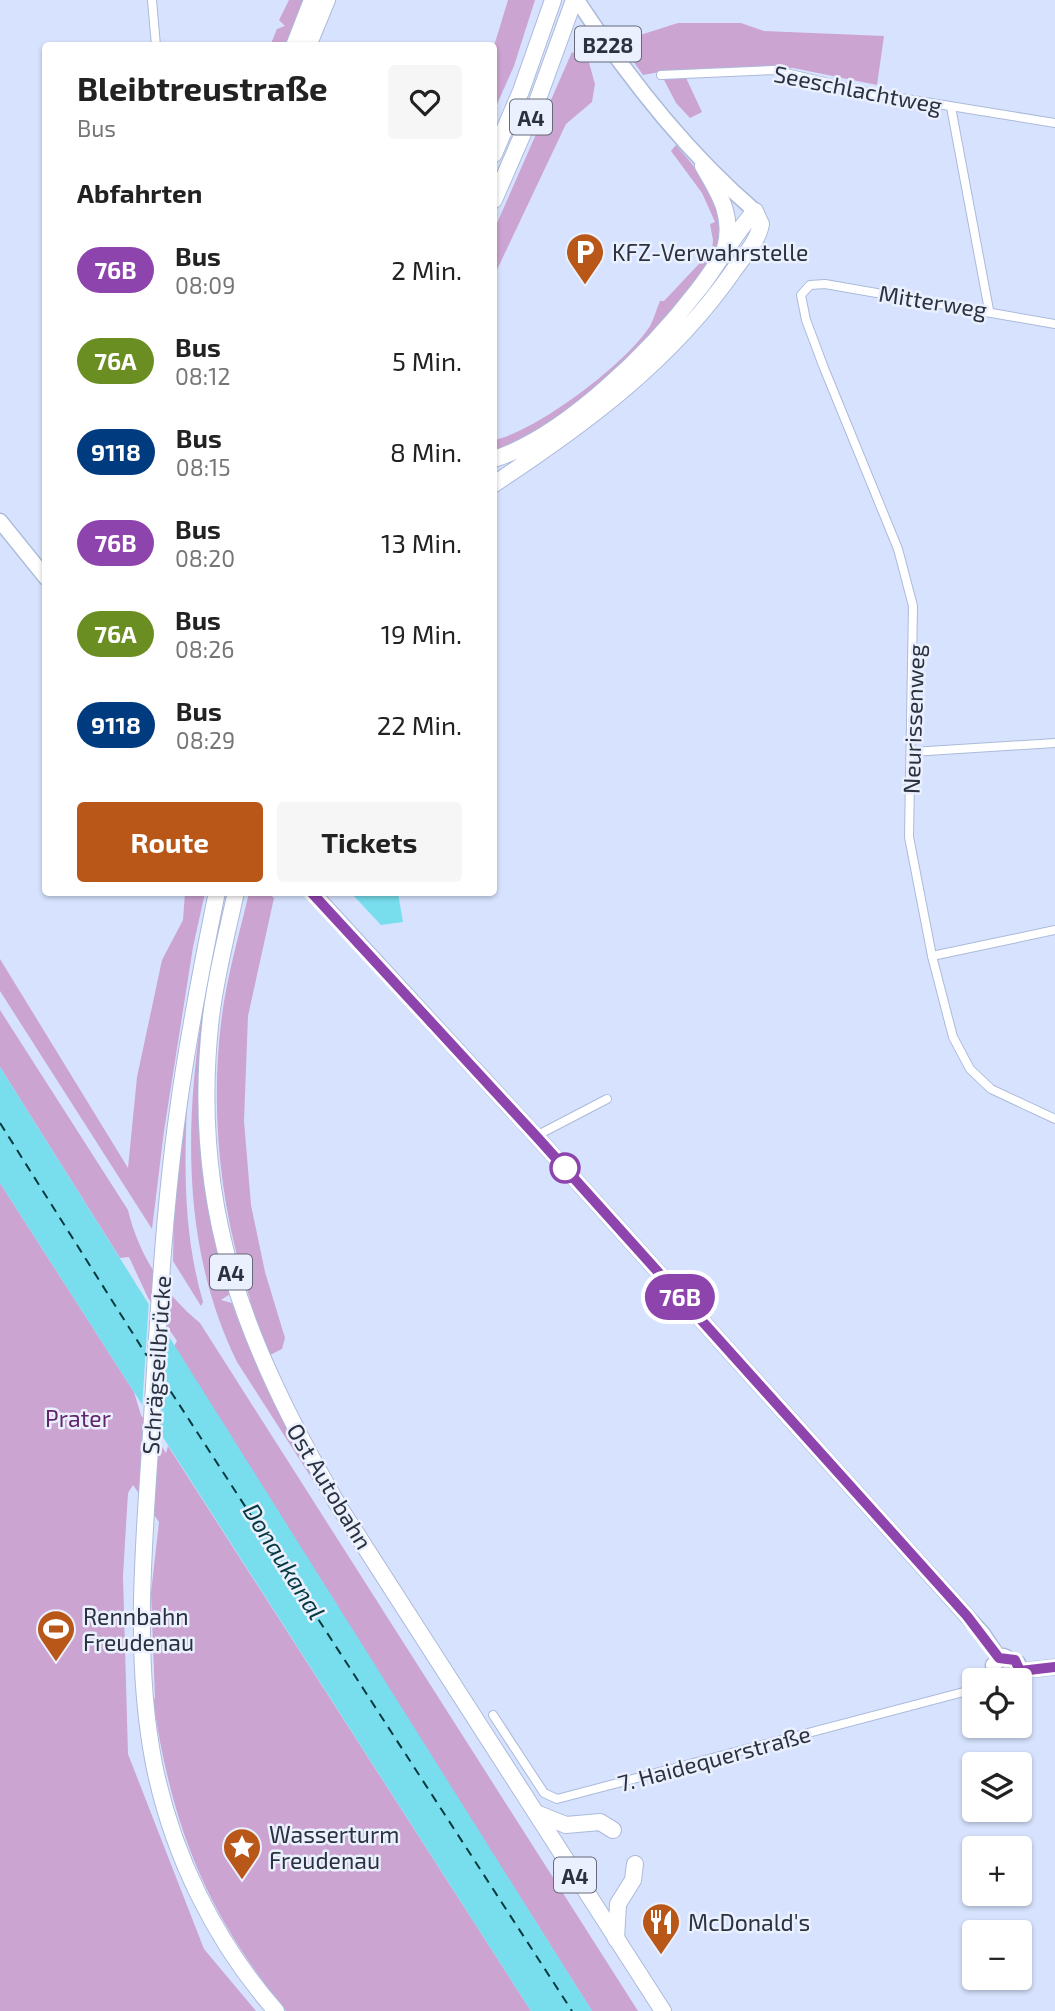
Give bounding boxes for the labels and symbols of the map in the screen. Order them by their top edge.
road number: B228 [575,26,641,61]
street label: Seeschlachtweg [771,59,945,119]
road number: A4 [510,100,552,134]
parking icon: KFZ-Verwahrstelle [564,231,606,286]
place label: KFZ-Verwahrstelle [612,238,808,266]
street label: Mitterweg [877,279,989,323]
street label: Neurissenweg [896,644,930,794]
unlabelled marker [550,1153,580,1183]
road number: A4 [210,1254,252,1290]
line badge: 76B [640,1274,720,1320]
street label: Schrägseilbrücke [136,1275,176,1455]
park label: Prater [45,1404,111,1432]
street label: Ost Autobahn [281,1418,379,1554]
water label: Donaukanal [238,1498,332,1624]
place label: Rennbahn Freudenau [83,1602,194,1656]
sports icon: Rennbahn Freudenau [35,1608,77,1663]
street label: 7. Haidequerstraße [615,1719,813,1797]
place label: Wasserturm Freudenau [269,1820,399,1874]
place icon: Wasserturm Freudenau [221,1826,263,1881]
road number: A4 [554,1857,596,1892]
restaurant icon: McDonald's [640,1901,682,1956]
place label: McDonald's [688,1908,810,1936]

